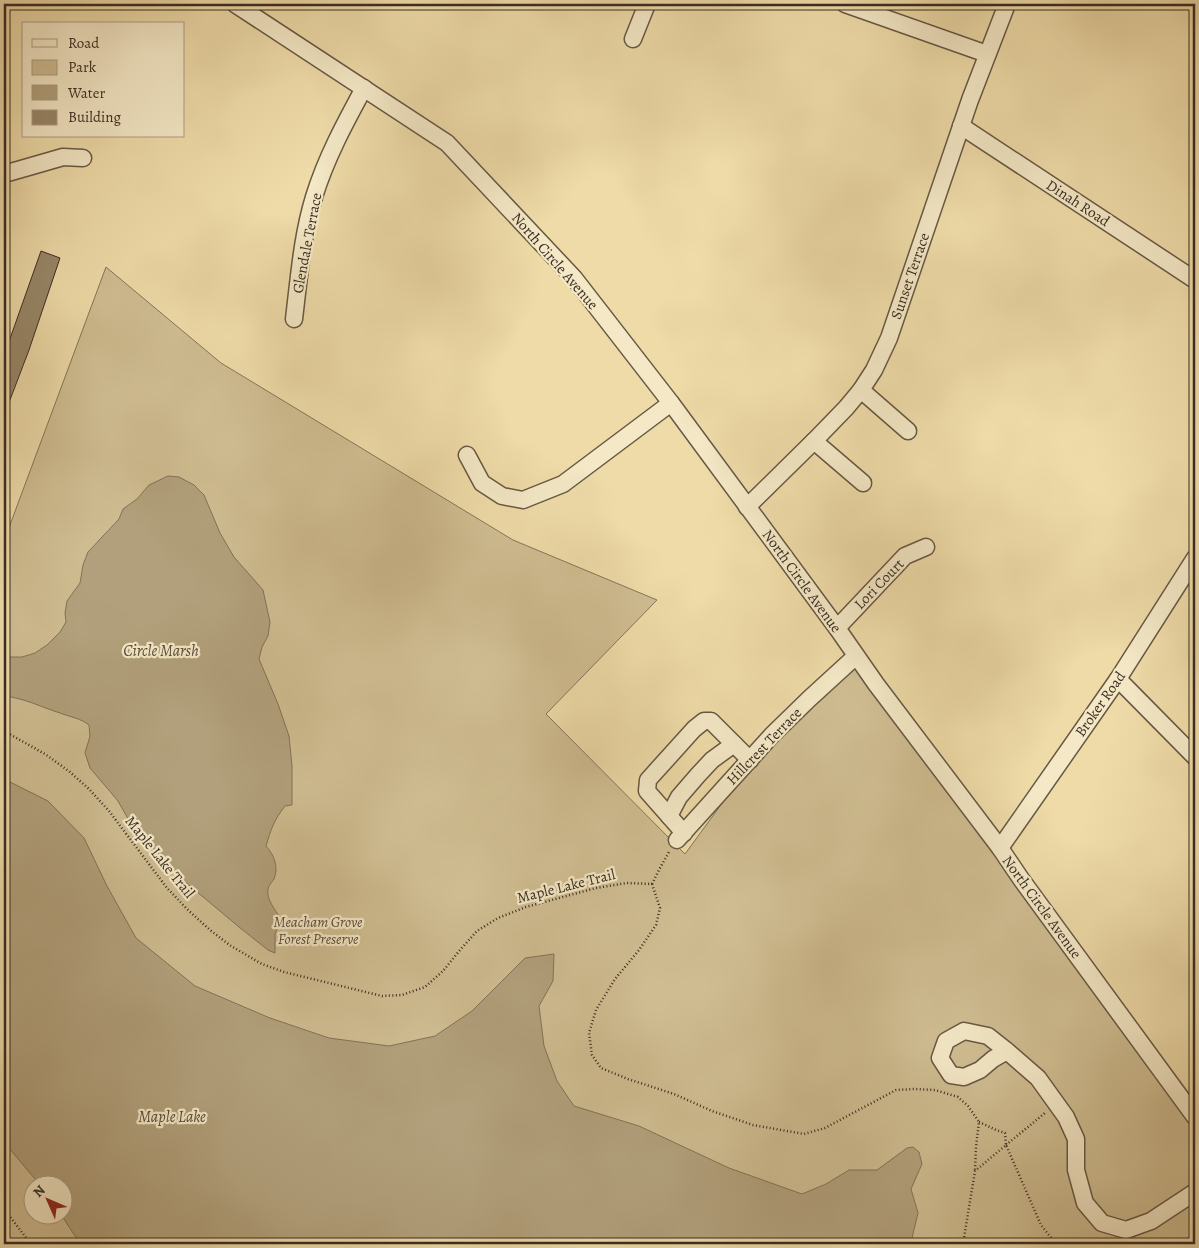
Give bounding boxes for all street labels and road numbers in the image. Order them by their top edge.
street label: Dinah Road [1042,175,1115,232]
street label: Glendale Terrace [287,191,327,295]
street label: North Circle Avenue [507,208,603,314]
street label: Sunset Terrace [886,230,934,322]
street label: North Circle Avenue [758,525,846,637]
street label: Lori Court [850,554,908,614]
street label: Broker Road [1070,666,1130,741]
street label: Hillcrest Terrace [722,703,806,789]
street label: Maple Lake Trail [121,812,200,903]
street label: North Circle Avenue [998,851,1086,963]
street label: Maple Lake Trail [515,864,617,908]

